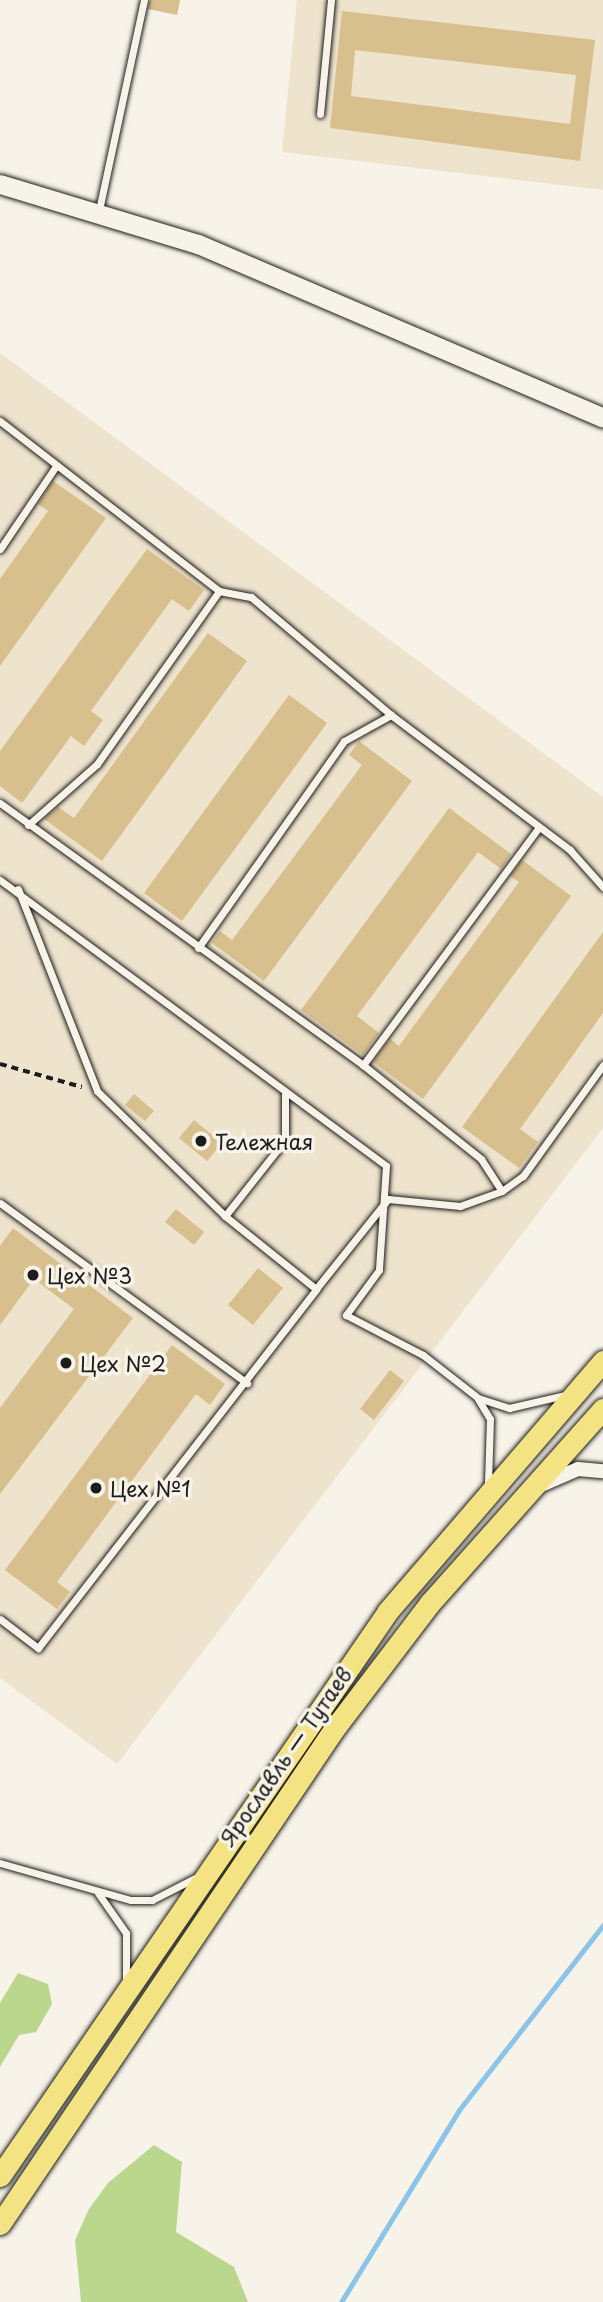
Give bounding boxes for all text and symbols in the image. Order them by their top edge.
place label: Тележная [215,1128,313,1154]
marker: Тележная [193,1133,209,1149]
place label: Цех №3 [47,1262,133,1288]
marker: Цех №3 [25,1267,41,1283]
place label: Цех №2 [80,1350,167,1376]
marker: Цех №2 [58,1355,74,1371]
place label: Цех №1 [110,1475,192,1501]
marker: Цех №1 [88,1480,104,1496]
street label: Ярославль — Тутаев [214,1662,356,1850]

